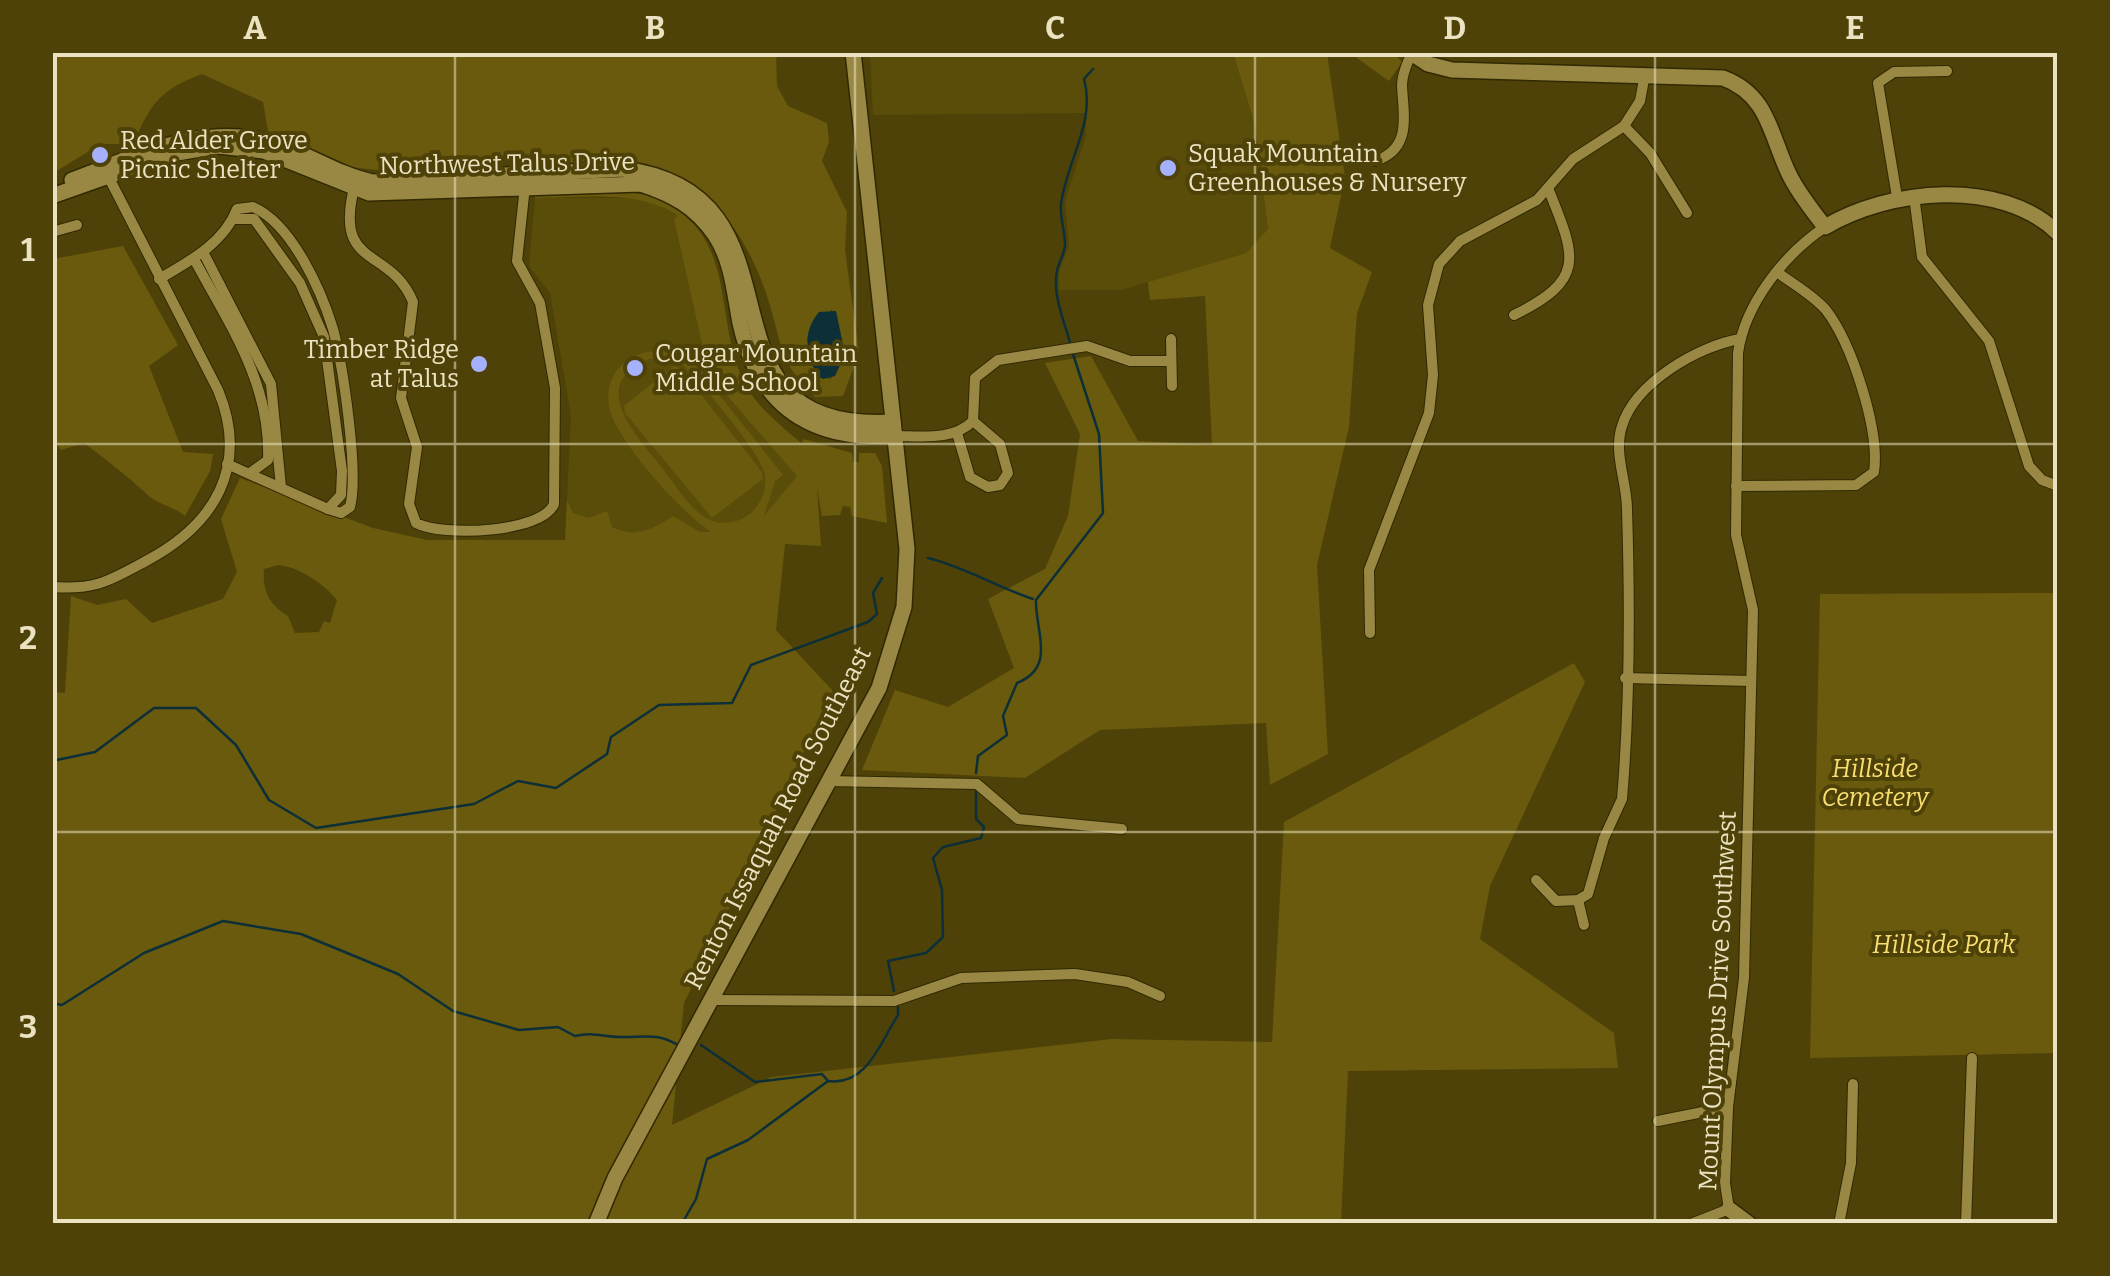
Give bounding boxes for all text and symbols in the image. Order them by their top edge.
text: A [244,9,267,47]
text: B [645,9,665,47]
text: C [1045,9,1065,47]
text: D [1444,9,1466,47]
text: E [1845,9,1865,47]
place label: Red Alder Grove Picnic Shelter [120,126,308,185]
place label: Squak Mountain Greenhouses & Nursery [1188,139,1467,198]
marker: Red Alder Grove Picnic Shelter [89,144,111,166]
street label: Northwest Talus Drive [379,147,635,181]
marker: Squak Mountain Greenhouses & Nursery [1157,157,1179,179]
text: 1 [21,231,35,269]
place label: Timber Ridge at Talus [304,335,459,394]
place label: Cougar Mountain Middle School [655,339,857,398]
marker: Timber Ridge at Talus [468,353,490,375]
marker: Cougar Mountain Middle School [624,357,646,379]
text: 2 [19,619,37,657]
street label: Renton Issaquah Road Southeast [678,642,878,994]
park label: Hillside Cemetery [1822,754,1930,813]
street label: Mount Olympus Drive Southwest [1693,810,1743,1192]
park label: Hillside Park [1872,930,2016,960]
text: 3 [19,1008,37,1046]

